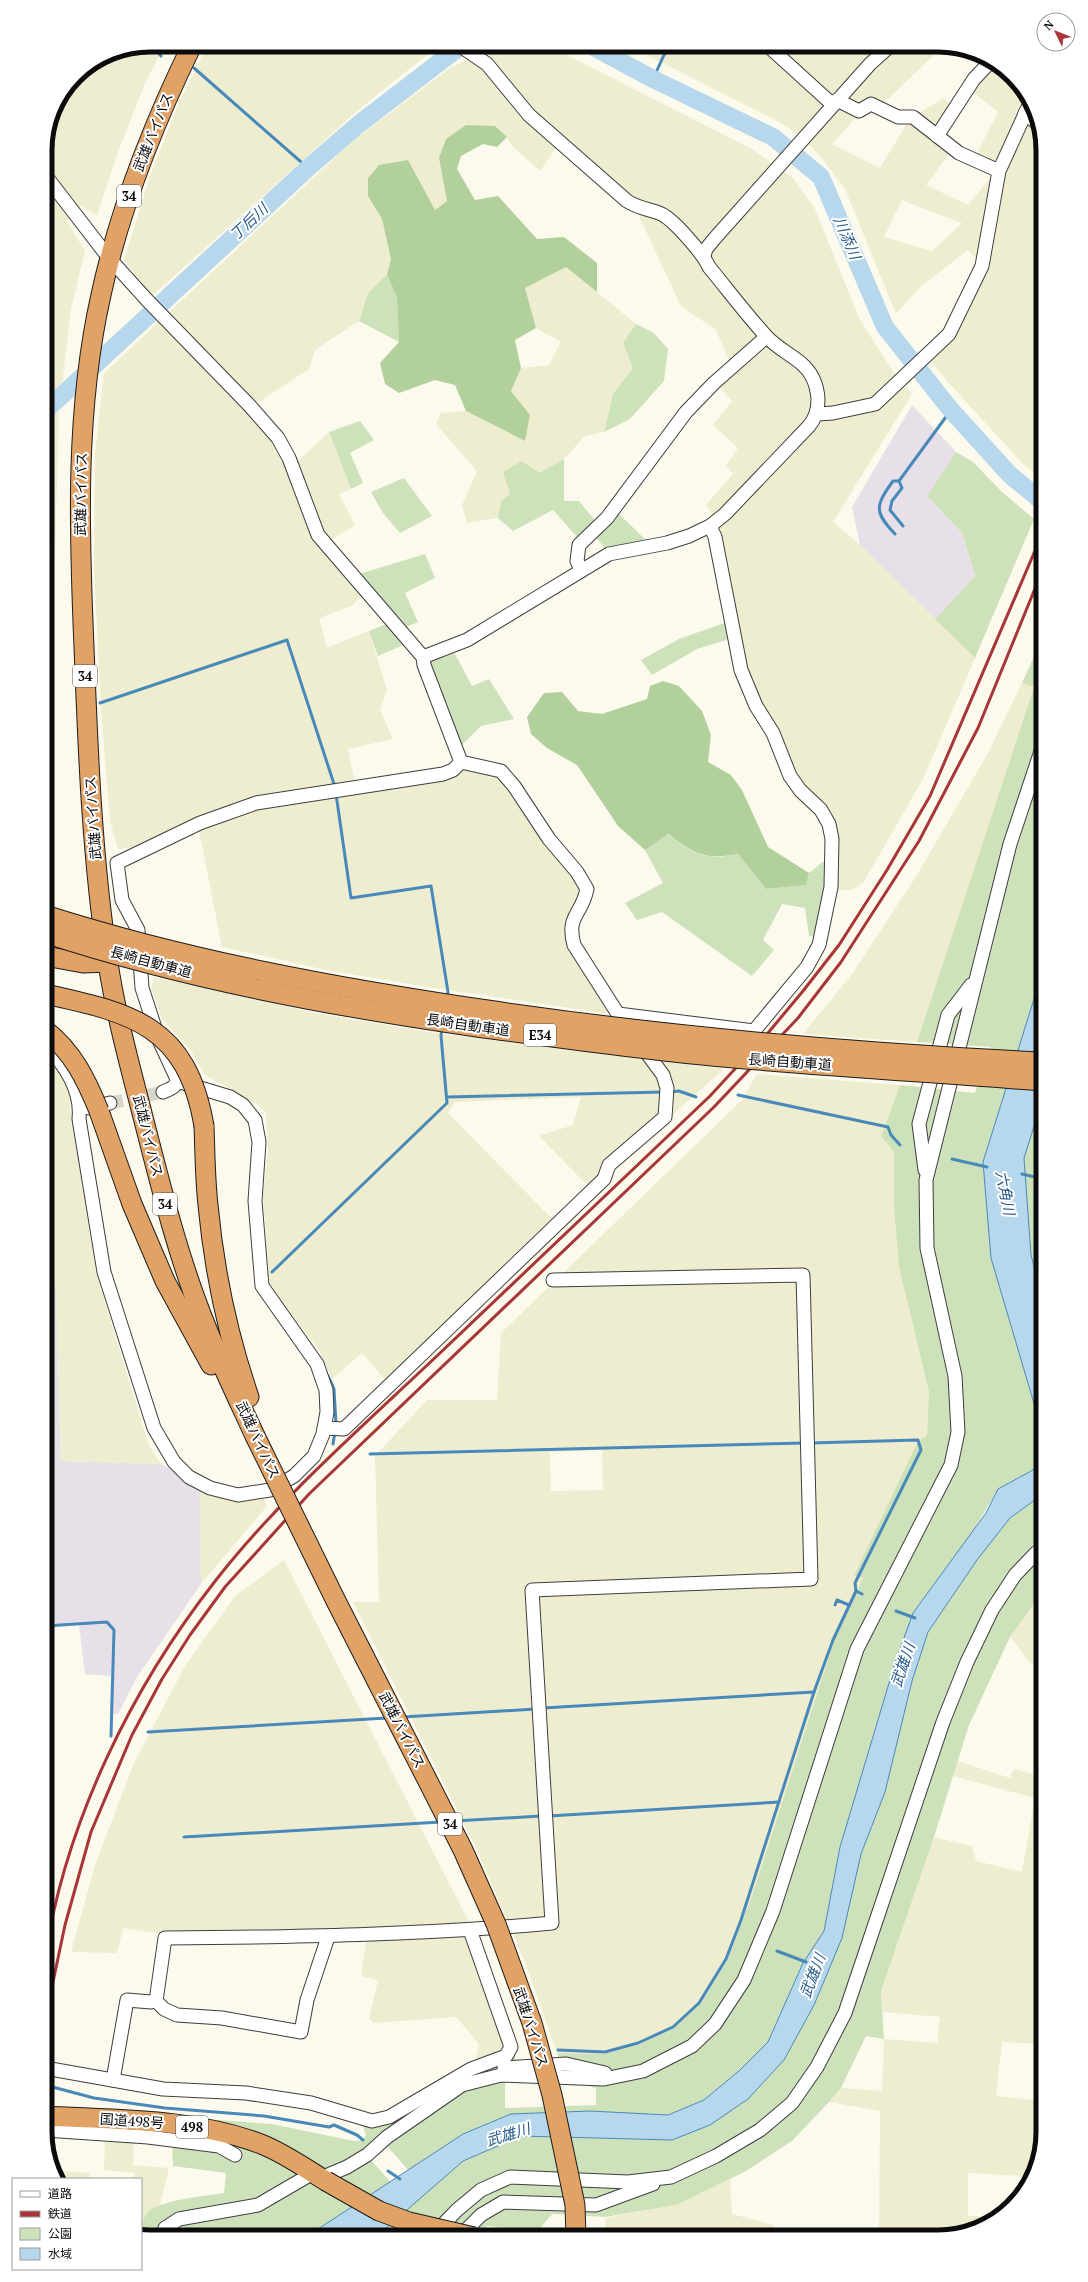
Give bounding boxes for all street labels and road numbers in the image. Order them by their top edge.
street label: 武雄バイパス [128,89,177,174]
road number: 34 [117,185,141,207]
street label: 武雄バイパス [70,452,91,536]
road number: 34 [73,665,97,687]
street label: 武雄バイパス [80,776,105,860]
street label: 長崎自動車道 [108,941,194,982]
street label: 長崎自動車道 [425,1009,511,1040]
road number: E34 [524,1024,556,1046]
street label: 長崎自動車道 [747,1049,833,1074]
street label: 武雄バイパス [129,1093,168,1179]
road number: 34 [153,1193,177,1215]
street label: 武雄バイパス [232,1398,285,1482]
street label: 武雄バイパス [375,1688,430,1771]
road number: 34 [438,1813,462,1835]
street label: 武雄バイパス [510,1984,553,2070]
street label: 国道498号 [99,2109,165,2132]
road number: 498 [176,2116,208,2138]

